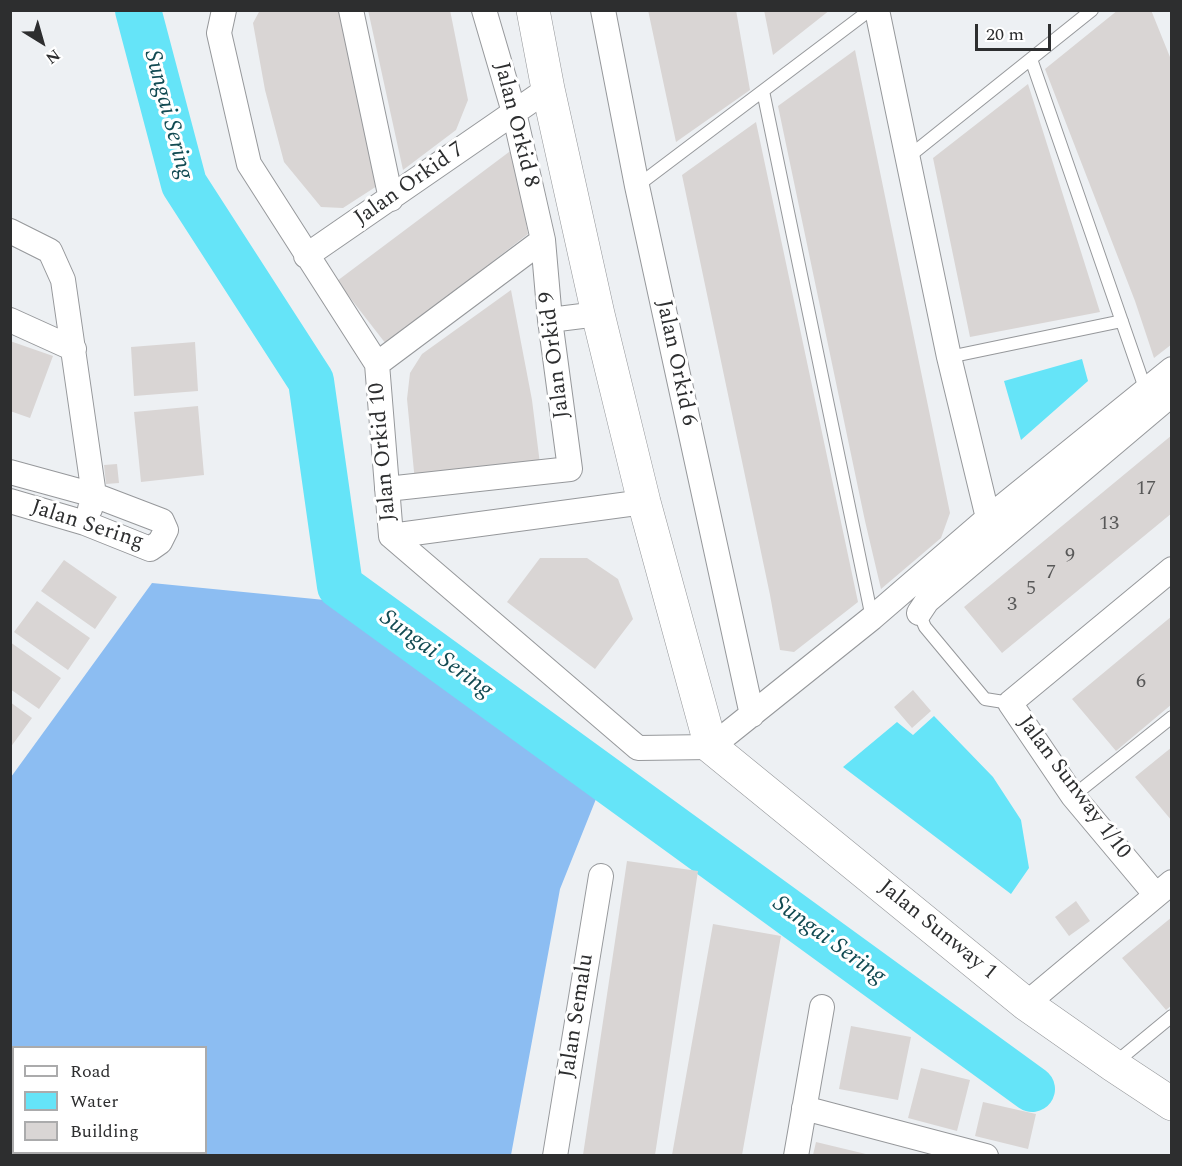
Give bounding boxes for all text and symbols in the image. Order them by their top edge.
north arrow [12,12,72,72]
scale bar [978,12,1054,50]
text: 20 m [986,21,1024,48]
text: N [40,43,65,70]
water label: Sungai Sering [136,47,198,183]
street label: Jalan Orkid 8 [487,60,543,190]
street label: Jalan Orkid 7 [350,137,470,233]
street label: Jalan Orkid 9 [535,290,577,420]
street label: Jalan Orkid 6 [649,298,701,428]
street label: Jalan Orkid 10 [365,382,403,522]
house number: 17 [1136,478,1156,502]
street label: Jalan Sering [27,495,147,557]
house number: 13 [1099,513,1119,537]
house number: 9 [1065,545,1075,569]
house number: 7 [1046,562,1056,586]
house number: 5 [1026,578,1036,602]
house number: 3 [1007,594,1017,618]
water label: Sungai Sering [373,604,497,706]
house number: 6 [1136,671,1146,695]
street label: Jalan Sunway 1/10 [1011,711,1135,865]
street label: Jalan Sunway 1 [872,875,1002,987]
water label: Sungai Sering [766,890,890,992]
street label: Jalan Semalu [555,952,601,1080]
legend [12,1046,207,1154]
text: Road [70,1058,111,1085]
text: Water [70,1088,118,1115]
text: Building [70,1118,139,1145]

